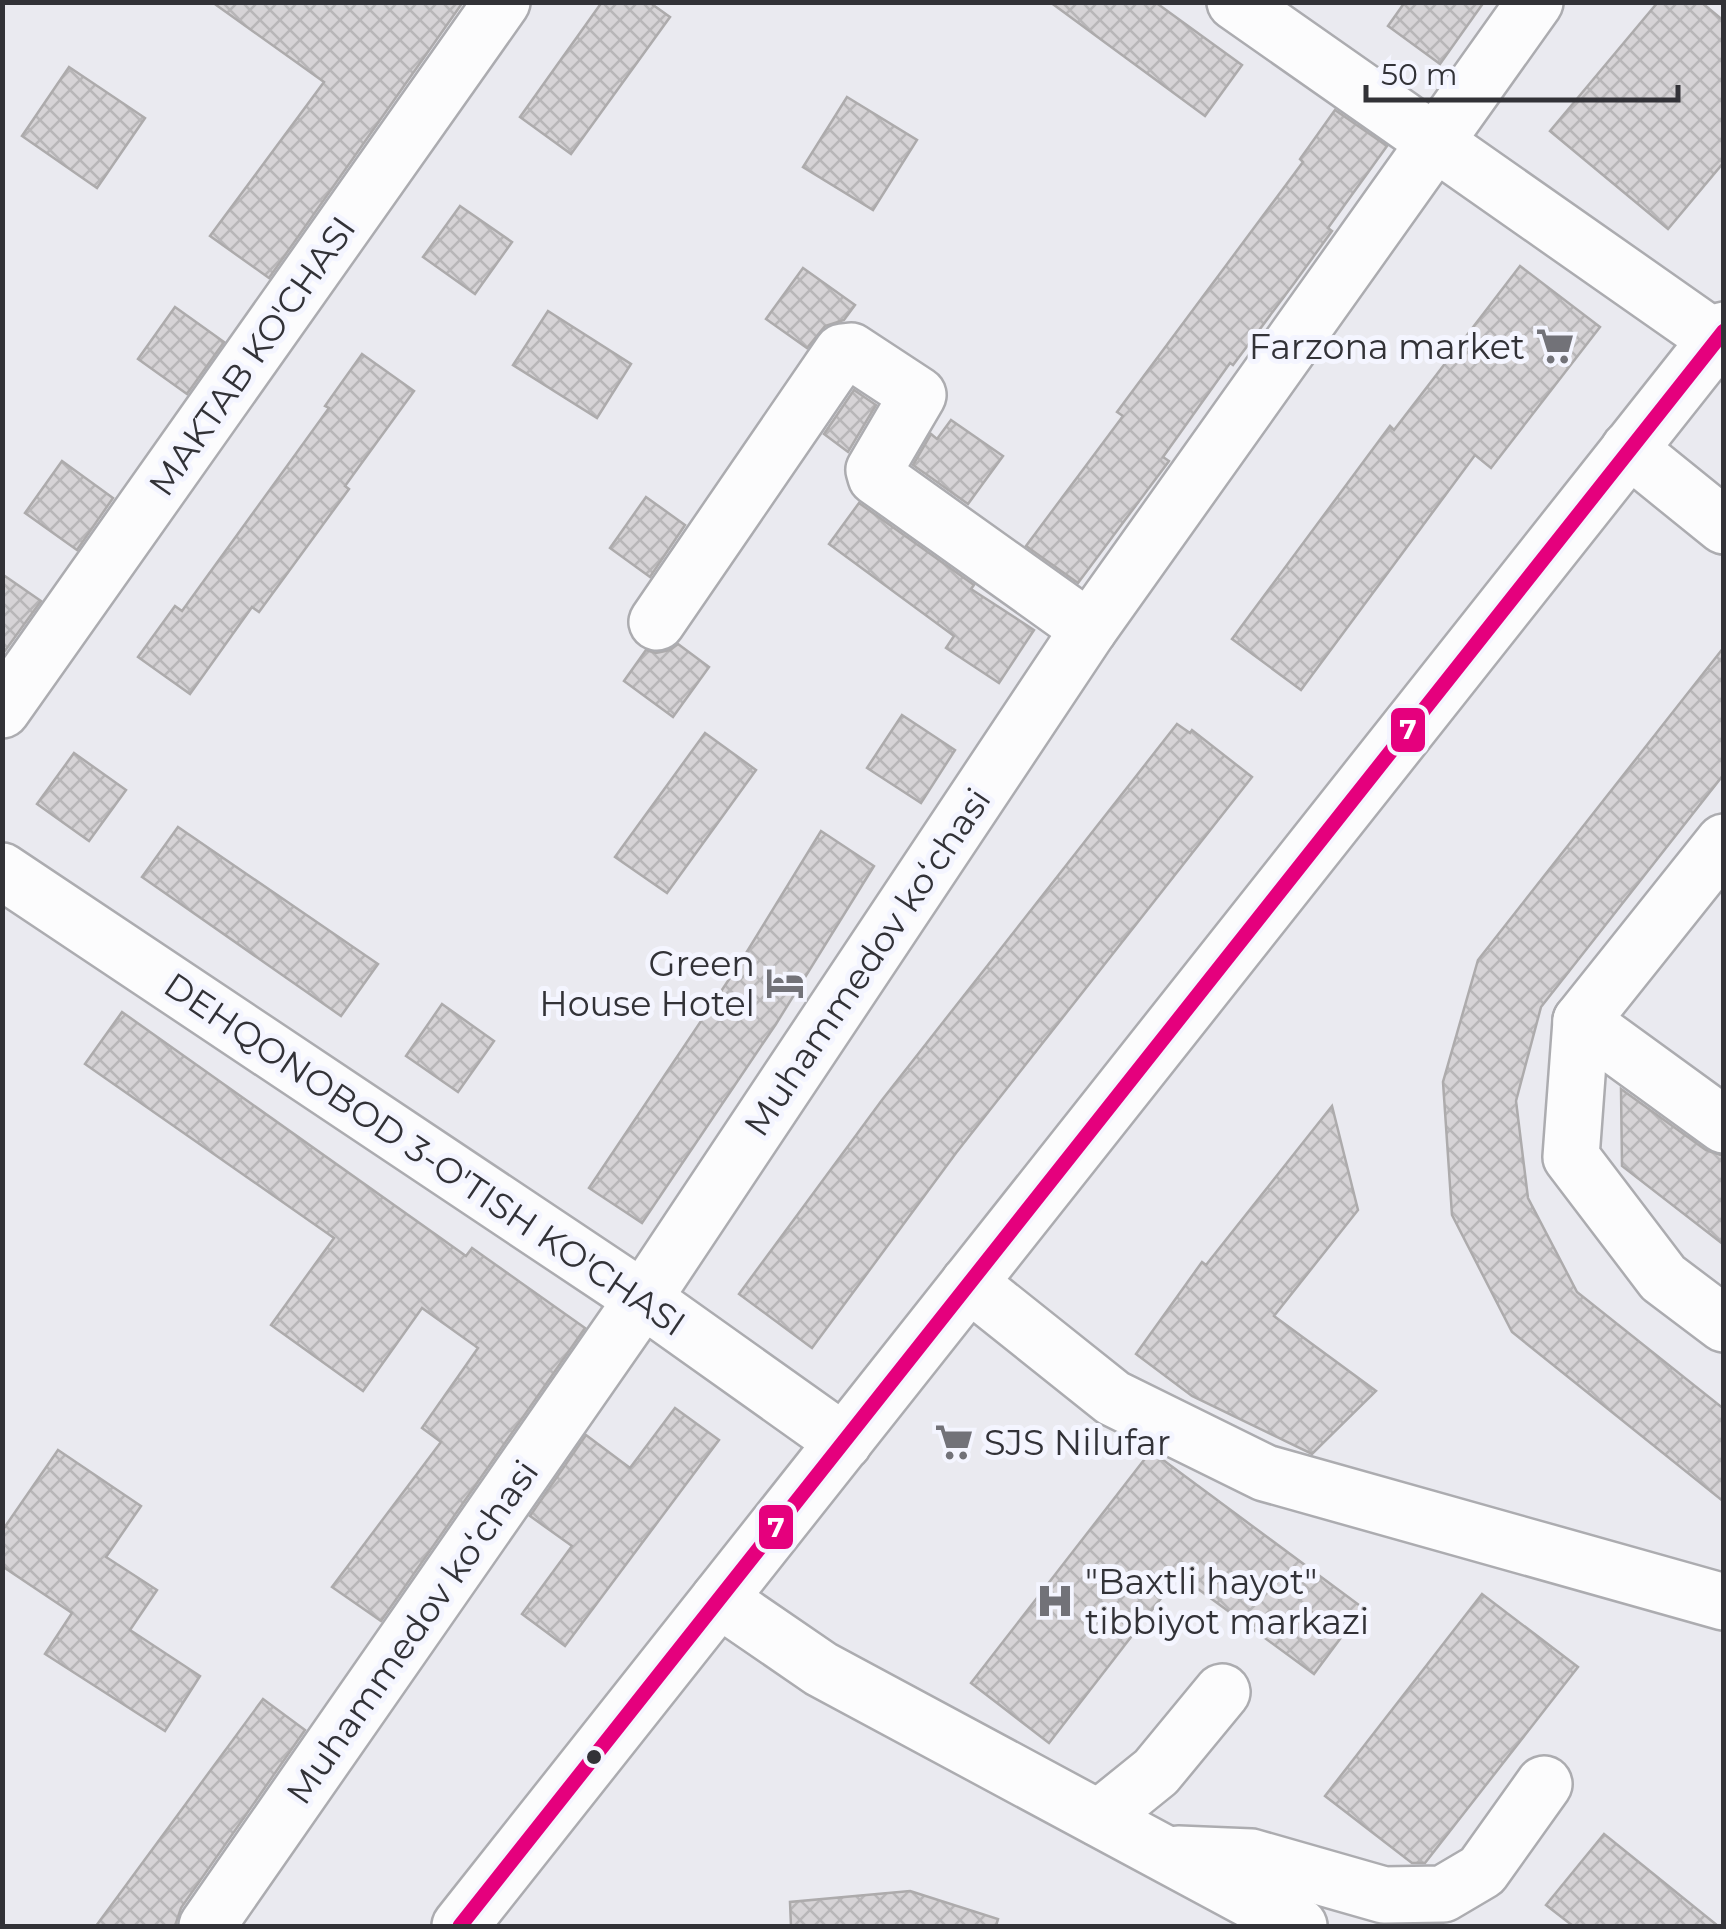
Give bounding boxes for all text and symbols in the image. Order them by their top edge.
scale bar [1366,40,1678,102]
text: 50 m [1381,56,1458,93]
street label: MAKTAB KO'CHASI [139,208,365,504]
place label: Farzona market [1249,325,1525,368]
supermarket icon: Farzona market [1534,325,1576,367]
line badge: 7 [1389,706,1427,754]
text: 7 [1399,712,1417,746]
street label: Muhammedov koʻchasi [735,780,999,1144]
place label: Green House Hotel [539,942,755,1025]
hotel icon: Green House Hotel [764,962,806,1004]
street label: DEHQONOBOD 3-O'TISH KO'CHASI [156,963,694,1345]
supermarket icon: SJS Nilufar [933,1421,975,1463]
place label: SJS Nilufar [984,1421,1171,1464]
street label: Muhammedov koʻchasi [277,1452,547,1812]
line badge: 7 [757,1503,795,1551]
text: 7 [767,1510,785,1544]
place label: "Baxtli hayot" tibbiyot markazi [1085,1560,1369,1643]
hospital icon: "Baxtli hayot" tibbiyot markazi [1034,1580,1076,1622]
unlabelled marker [584,1747,604,1767]

